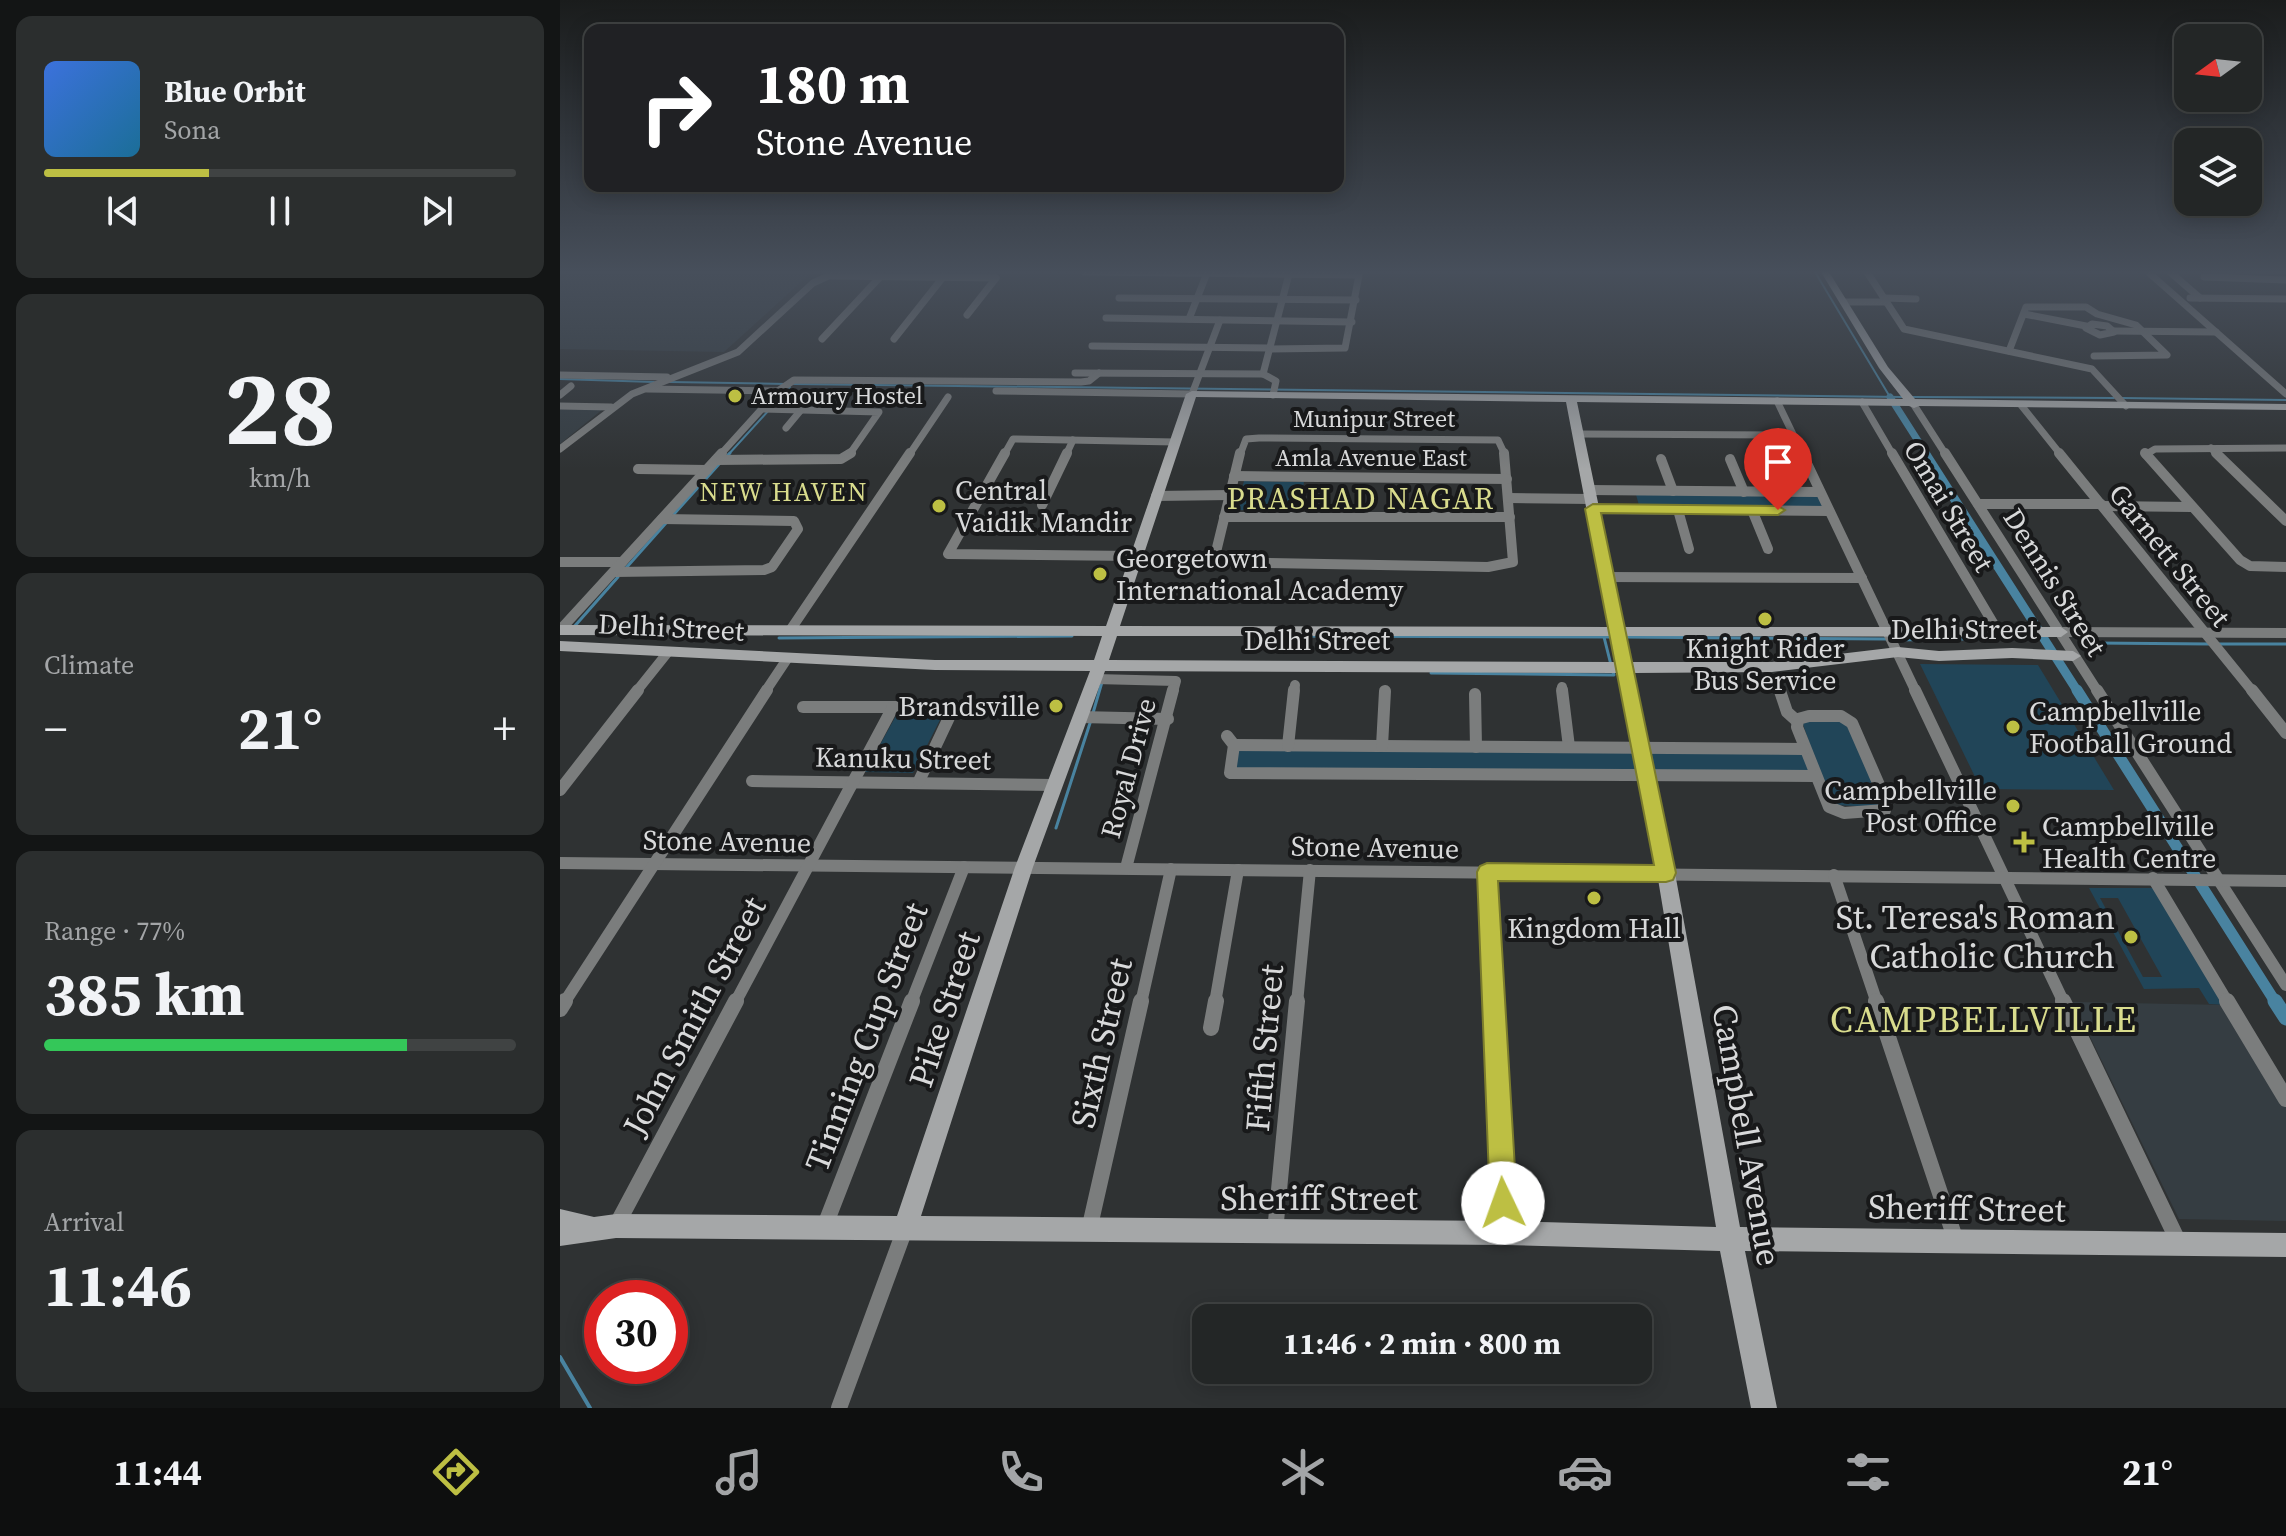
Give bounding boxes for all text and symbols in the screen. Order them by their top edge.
north arrow [2174,24,2262,112]
map controls [2174,24,2262,216]
text: 180 m [756,45,910,122]
icon: right [624,56,728,160]
text: Blue Orbit [164,71,306,112]
text: Sona [164,112,221,148]
text: Stone Avenue [756,118,972,167]
button: layers [2174,128,2262,216]
icon: previous [101,189,145,233]
icon: pause [258,189,302,233]
icon: next [415,189,459,233]
text: 28 [224,336,336,479]
place label: Armoury Hostel [751,379,923,412]
marker: Armoury Hostel [726,387,744,405]
street label: Munipur Street [1293,402,1455,435]
pin [1744,428,1812,510]
street label: Omai Street [1895,433,2003,579]
icon: arrive [1756,440,1800,484]
street label: Amla Avenue East [1275,441,1467,474]
text: km/h [249,460,311,496]
place label: Central Vaidik Mandir [955,471,1132,541]
district label: NEW HAVEN [699,474,869,510]
street label: Garnett Street [2101,476,2240,635]
district label: PRASHAD NAGAR [1227,478,1495,519]
marker: Central Vaidik Mandir [930,497,948,515]
street label: Dennis Street [1995,501,2116,664]
place label: Georgetown International Academy [1116,539,1404,609]
marker: Georgetown International Academy [1091,565,1109,583]
street label: Delhi Street [597,604,746,650]
marker: Knight Rider Bus Service [1756,610,1774,628]
street label: Delhi Street [1891,610,2038,648]
street label: Delhi Street [1244,621,1391,659]
place label: Knight Rider Bus Service [1685,629,1845,699]
text: Climate [44,647,134,683]
text: 21° [238,687,322,769]
place label: Brandsville [898,687,1040,725]
place label: Campbellville Football Ground [2029,692,2232,762]
street label: Royal Drive [1091,694,1165,842]
marker: Brandsville [1047,697,1065,715]
text: − [44,698,67,759]
text: + [493,698,516,759]
marker: Campbellville Football Ground [2004,718,2022,736]
street label: Kanuku Street [815,737,992,779]
place label: Campbellville Post Office [1824,771,1997,841]
marker: Campbellville Post Office [2004,797,2022,815]
place label: Campbellville Health Centre [2042,807,2216,877]
street label: Stone Avenue [643,821,811,861]
street label: Stone Avenue [1291,827,1459,867]
marker: Campbellville Health Centre [2013,831,2035,853]
street label: John Smith Street [611,888,776,1145]
marker: Kingdom Hall [1585,889,1603,907]
place label: St. Teresa's Roman Catholic Church [1836,894,2115,979]
street label: Tinning Cup Street [794,896,938,1178]
place label: Kingdom Hall [1507,909,1681,947]
text: Range · 77% [44,913,185,949]
street label: Pike Street [897,925,991,1093]
marker: St. Teresa's Roman Catholic Church [2122,928,2140,946]
text: 385 km [44,953,245,1035]
street label: Sixth Street [1059,954,1143,1132]
street label: Fifth Street [1234,963,1294,1133]
district label: CAMPBELLVILLE [1830,995,2138,1044]
street label: Campbell Avenue [1701,1001,1793,1269]
position arrow [1461,1161,1545,1245]
street label: Sheriff Street [1220,1175,1418,1221]
street label: Sheriff Street [1868,1183,2066,1233]
text: Arrival [44,1204,124,1240]
text: 11:46 [44,1244,192,1326]
speed limit sign: 30 [584,1280,688,1384]
text: 11:46 · 2 min · 800 m [1283,1323,1561,1364]
icon: directions [428,1444,484,1500]
icon: music [711,1444,767,1500]
icon: phone [993,1444,1049,1500]
icon: climate [1275,1444,1331,1500]
icon: car [1557,1444,1613,1500]
icon: filters [1840,1444,1896,1500]
text: 11:44 [113,1448,202,1497]
text: 21° [2122,1448,2173,1497]

